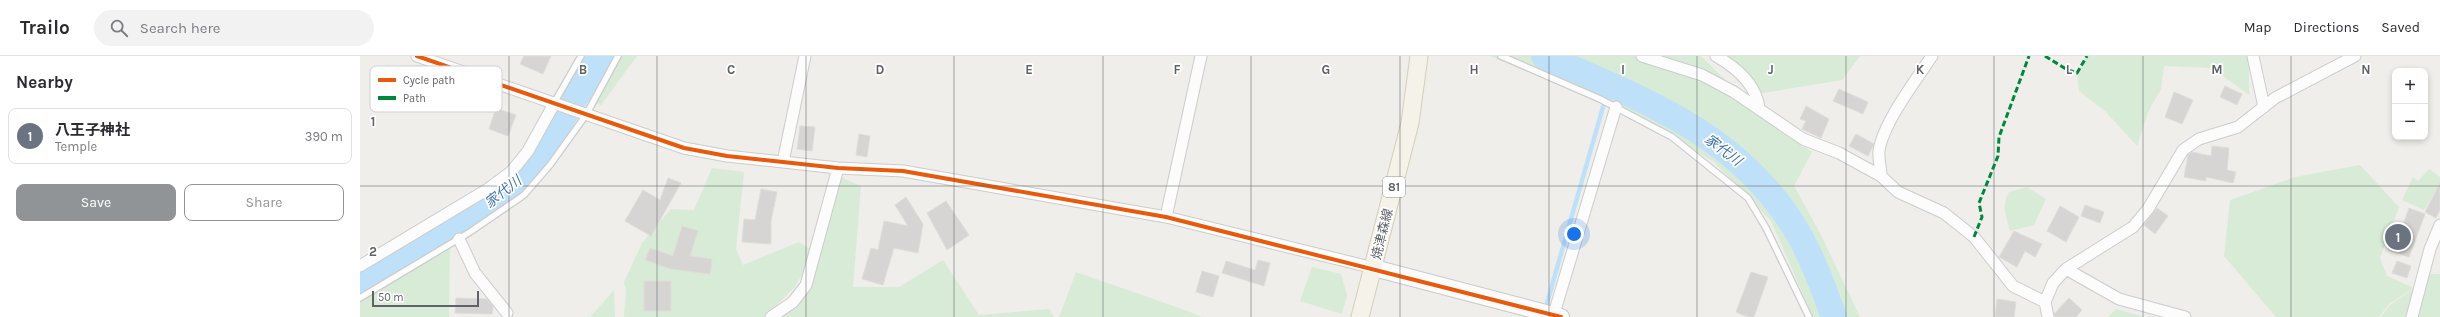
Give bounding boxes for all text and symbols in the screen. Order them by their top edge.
search box [94,10,374,46]
text: Trailo [20,17,70,39]
icon: search [108,17,130,39]
text: Search here [140,19,221,37]
text: Map [2244,19,2272,36]
text: Directions [2294,19,2359,36]
text: Saved [2381,19,2420,36]
text: B [579,62,587,77]
text: C [727,62,735,77]
text: D [876,62,885,77]
text: E [1025,62,1033,77]
text: F [1173,62,1181,77]
text: G [1322,62,1330,77]
text: H [1469,62,1479,77]
text: I [1621,62,1625,77]
text: J [1768,62,1774,77]
text: K [1916,62,1925,77]
text: L [2066,62,2073,77]
text: M [2211,62,2223,77]
text: N [2361,62,2371,77]
legend [370,66,502,112]
map controls [2392,68,2428,140]
button: + [2392,68,2428,104]
text: Nearby [16,72,73,92]
text: Cycle path [403,74,455,87]
text: Path [403,92,426,105]
button: − [2392,104,2428,140]
text: 1 [371,114,375,129]
text: 八王子神社 [55,121,130,139]
text: 1 [28,129,32,144]
text: 390 m [305,129,343,144]
water label: 家代川 [1701,131,1746,171]
text: Temple [55,139,97,154]
water label: 家代川 [481,171,526,212]
road number: 81 [1383,177,1405,197]
button: Save [16,184,176,221]
button: Share [184,184,344,221]
street label: 焼津森線 [1368,207,1396,261]
pin: 1 [2385,222,2411,252]
your location [1564,224,1584,244]
text: 2 [369,244,377,259]
scale bar [372,289,479,308]
text: 50 m [378,291,404,304]

